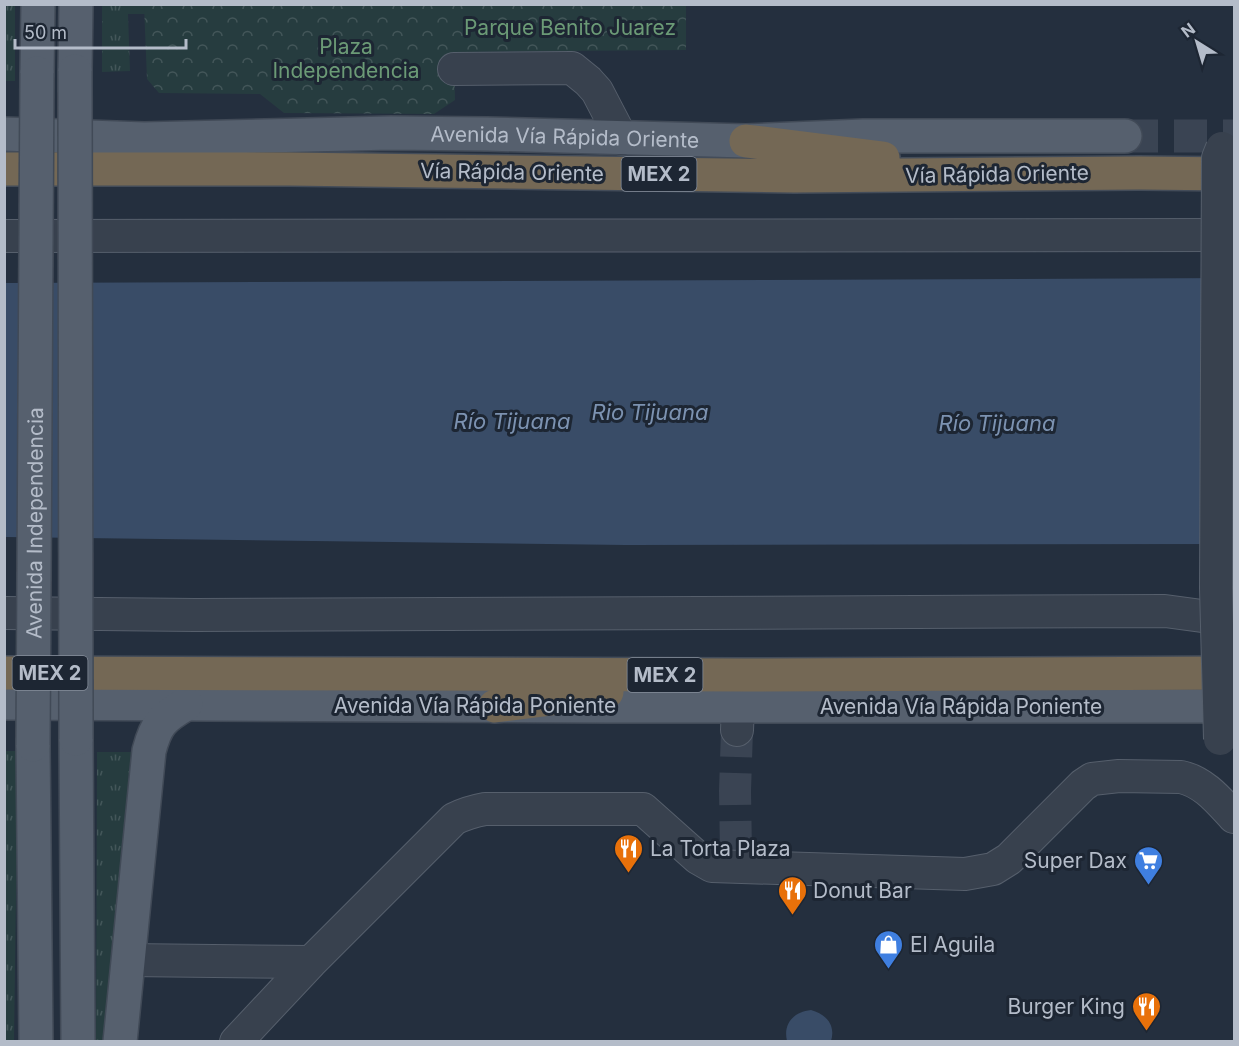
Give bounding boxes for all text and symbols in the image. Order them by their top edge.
scale bar [15,12,186,50]
north arrow [1167,12,1227,72]
park label: Parque Benito Juarez [464,15,676,40]
text: N [1177,18,1199,42]
text: 50 m [24,22,67,43]
park label: Plaza Independencia [272,34,420,83]
street label: Avenida Vía Rápida Oriente [430,121,700,152]
road number: MEX 2 [622,157,696,191]
street label: Vía Rápida Oriente [420,158,604,186]
street label: Vía Rápida Oriente [905,160,1089,188]
water label: Rio Tijuana [592,399,708,425]
street label: Avenida Independencia [21,407,48,639]
water label: Río Tijuana [454,408,570,434]
water label: Río Tijuana [939,410,1055,436]
road number: MEX 2 [13,656,88,690]
road number: MEX 2 [628,658,702,692]
street label: Avenida Vía Rápida Poniente [334,693,616,718]
street label: Avenida Vía Rápida Poniente [820,694,1102,719]
restaurant icon: La Torta Plaza [613,832,645,874]
place label: La Torta Plaza [650,836,791,861]
supermarket icon: Super Dax [1132,844,1164,886]
place label: Super Dax [1024,848,1127,873]
restaurant icon: Donut Bar [776,874,808,916]
place label: Donut Bar [813,878,912,903]
shop icon: El Aguila [873,928,905,970]
place label: El Aguila [910,932,995,957]
restaurant icon: Burger King [1130,990,1162,1032]
place label: Burger King [1008,994,1125,1019]

